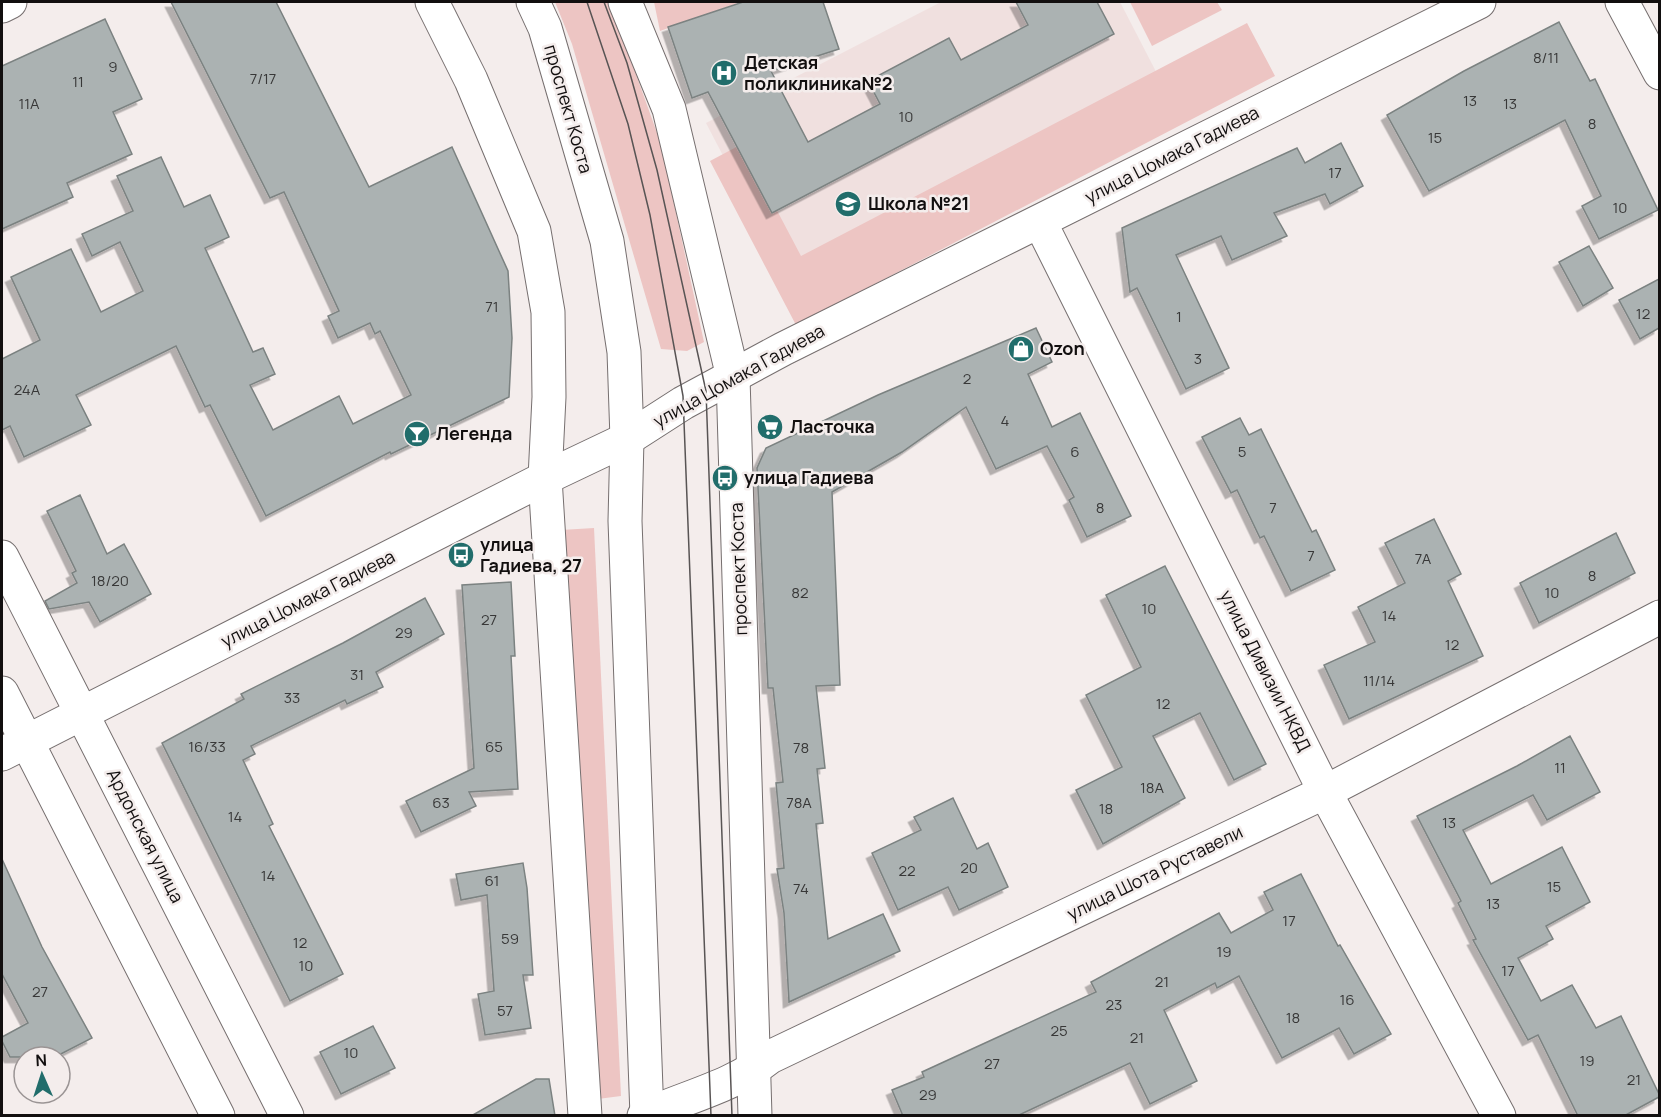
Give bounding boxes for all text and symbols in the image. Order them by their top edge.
street label: проспект Коста [539,41,599,176]
house number: 8/11 [1533,47,1559,68]
place label: Детская поликлиника№2 [744,50,893,95]
house number: 9 [108,56,118,77]
hospital icon: Детская поликлиника№2 [709,58,739,88]
house number: 7/17 [250,68,276,89]
house number: 11 [72,71,84,92]
house number: 13 [1463,90,1477,111]
house number: 11А [18,93,40,114]
house number: 13 [1503,93,1517,114]
street label: улица Цомака Гадиева [1080,100,1263,208]
house number: 10 [899,106,914,127]
house number: 8 [1588,113,1596,134]
house number: 15 [1428,127,1442,148]
house number: 17 [1328,162,1342,183]
school or university icon: Школа №21 [833,189,863,219]
place label: Школа №21 [868,191,970,215]
house number: 10 [1613,197,1628,218]
house number: 71 [485,296,499,317]
house number: 12 [1636,303,1650,324]
house number: 1 [1176,306,1182,327]
street label: улица Цомака Гадиева [649,318,828,432]
shop icon: Ozon [1006,334,1036,364]
place label: Ozon [1040,336,1085,360]
house number: 3 [1194,348,1202,369]
house number: 2 [963,368,971,389]
house number: 24А [14,379,41,400]
house number: 4 [1001,410,1010,431]
supermarket icon: Ласточка [755,412,785,442]
place label: Ласточка [790,414,875,438]
bar icon: Легенда [402,419,432,449]
place label: Легенда [436,421,512,445]
house number: 6 [1070,441,1080,462]
house number: 5 [1238,441,1246,462]
bus stop icon: улица Гадиева [710,463,740,493]
place label: улица Гадиева [744,465,874,489]
house number: 8 [1096,497,1104,518]
house number: 7 [1269,497,1277,518]
street label: проспект Коста [724,502,752,636]
place label: улица Гадиева, 27 [480,532,582,577]
bus stop icon: улица Гадиева, 27 [446,540,476,570]
street label: улица Цомака Гадиева [216,544,399,652]
house number: 7 [1307,545,1315,566]
house number: 7А [1415,548,1432,569]
house number: 8 [1588,565,1596,586]
house number: 18/20 [91,570,129,591]
house number: 82 [791,582,809,603]
house number: 10 [1545,582,1560,603]
street label: улица Дивизии НКВД [1215,586,1317,755]
house number: 10 [1142,598,1157,619]
house number: 14 [1382,605,1396,626]
house number: 27 [481,609,497,630]
house number: 29 [395,622,413,643]
house number: 12 [1445,634,1459,655]
house number: 31 [350,664,364,685]
house number: 11/14 [1363,670,1395,691]
house number: 33 [284,687,300,708]
house number: 12 [1156,693,1170,714]
house number: 16/33 [188,736,226,757]
house number: 65 [485,736,503,757]
house number: 78 [793,737,809,758]
house number: 11 [1554,757,1566,778]
street label: Ардонская улица [102,764,190,907]
house number: 18А [1140,777,1165,798]
house number: 63 [432,792,450,813]
house number: 78А [786,792,812,813]
house number: 18 [1099,798,1113,819]
house number: 14 [228,806,242,827]
house number: 13 [1442,812,1456,833]
street label: улица Шота Руставели [1063,819,1246,925]
house number: 20 [960,857,978,878]
house number: 22 [898,860,916,881]
house number: 14 [261,865,275,886]
house number: 61 [485,870,499,891]
house number: 15 [1547,876,1561,897]
house number: 74 [793,878,809,899]
house number: 13 [1486,893,1500,914]
house number: 17 [1282,910,1296,931]
house number: 59 [501,928,519,949]
house number: 12 [293,932,307,953]
house number: 19 [1216,941,1232,962]
house number: 10 [299,955,314,976]
house number: 17 [1501,960,1515,981]
house number: 21 [1155,971,1169,992]
house number: 27 [32,981,48,1002]
house number: 16 [1339,989,1355,1010]
house number: 23 [1106,994,1122,1015]
house number: 57 [497,1000,513,1021]
house number: 18 [1286,1007,1300,1028]
house number: 25 [1050,1020,1068,1041]
house number: 21 [1130,1027,1144,1048]
house number: 10 [344,1042,359,1063]
north arrow [12,1045,72,1105]
text: N [35,1049,48,1071]
house number: 19 [1579,1050,1595,1071]
house number: 27 [984,1053,1000,1074]
house number: 21 [1627,1069,1641,1090]
house number: 29 [919,1084,937,1105]

